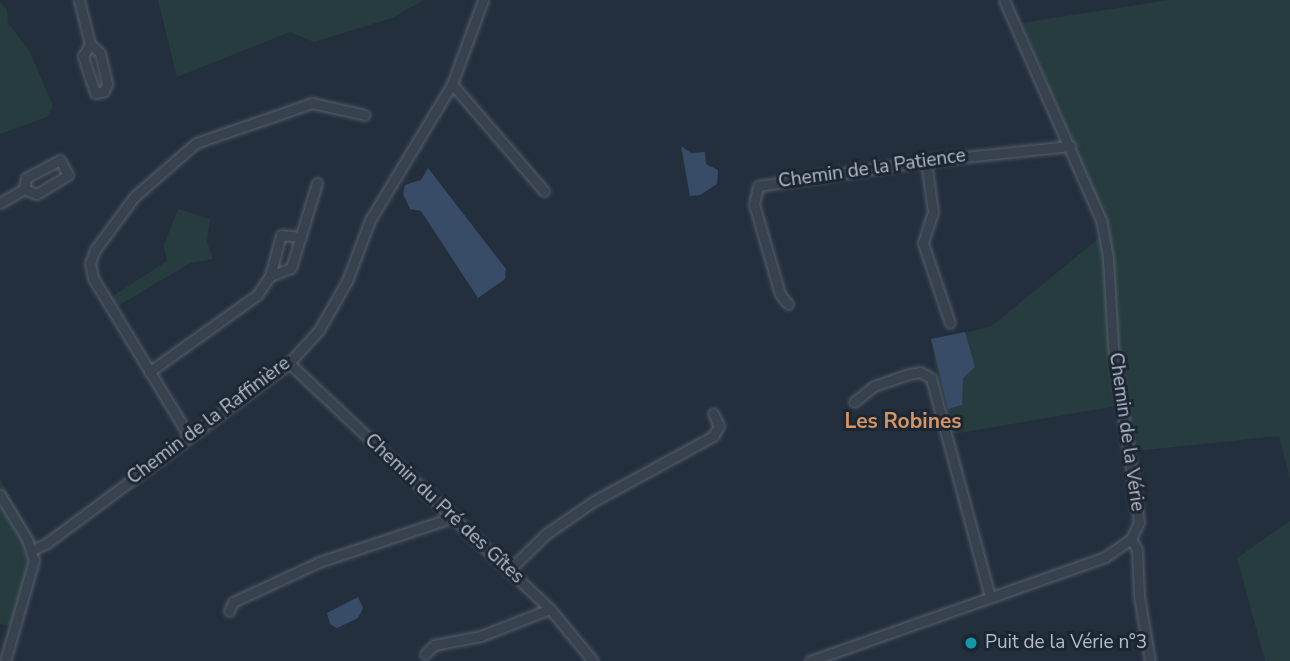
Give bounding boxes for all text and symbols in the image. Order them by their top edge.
street label: Chemin de la Patience [777,145,967,193]
street label: Chemin de la Vérie [1104,351,1148,513]
street label: Chemin de la Raffinière [123,352,295,490]
district label: Les Robines [844,408,962,434]
street label: Chemin du Pré des Gîtes [360,429,528,589]
place label: Puit de la Vérie n°3 [985,632,1147,654]
marker: Puit de la Vérie n°3 [963,635,979,651]

